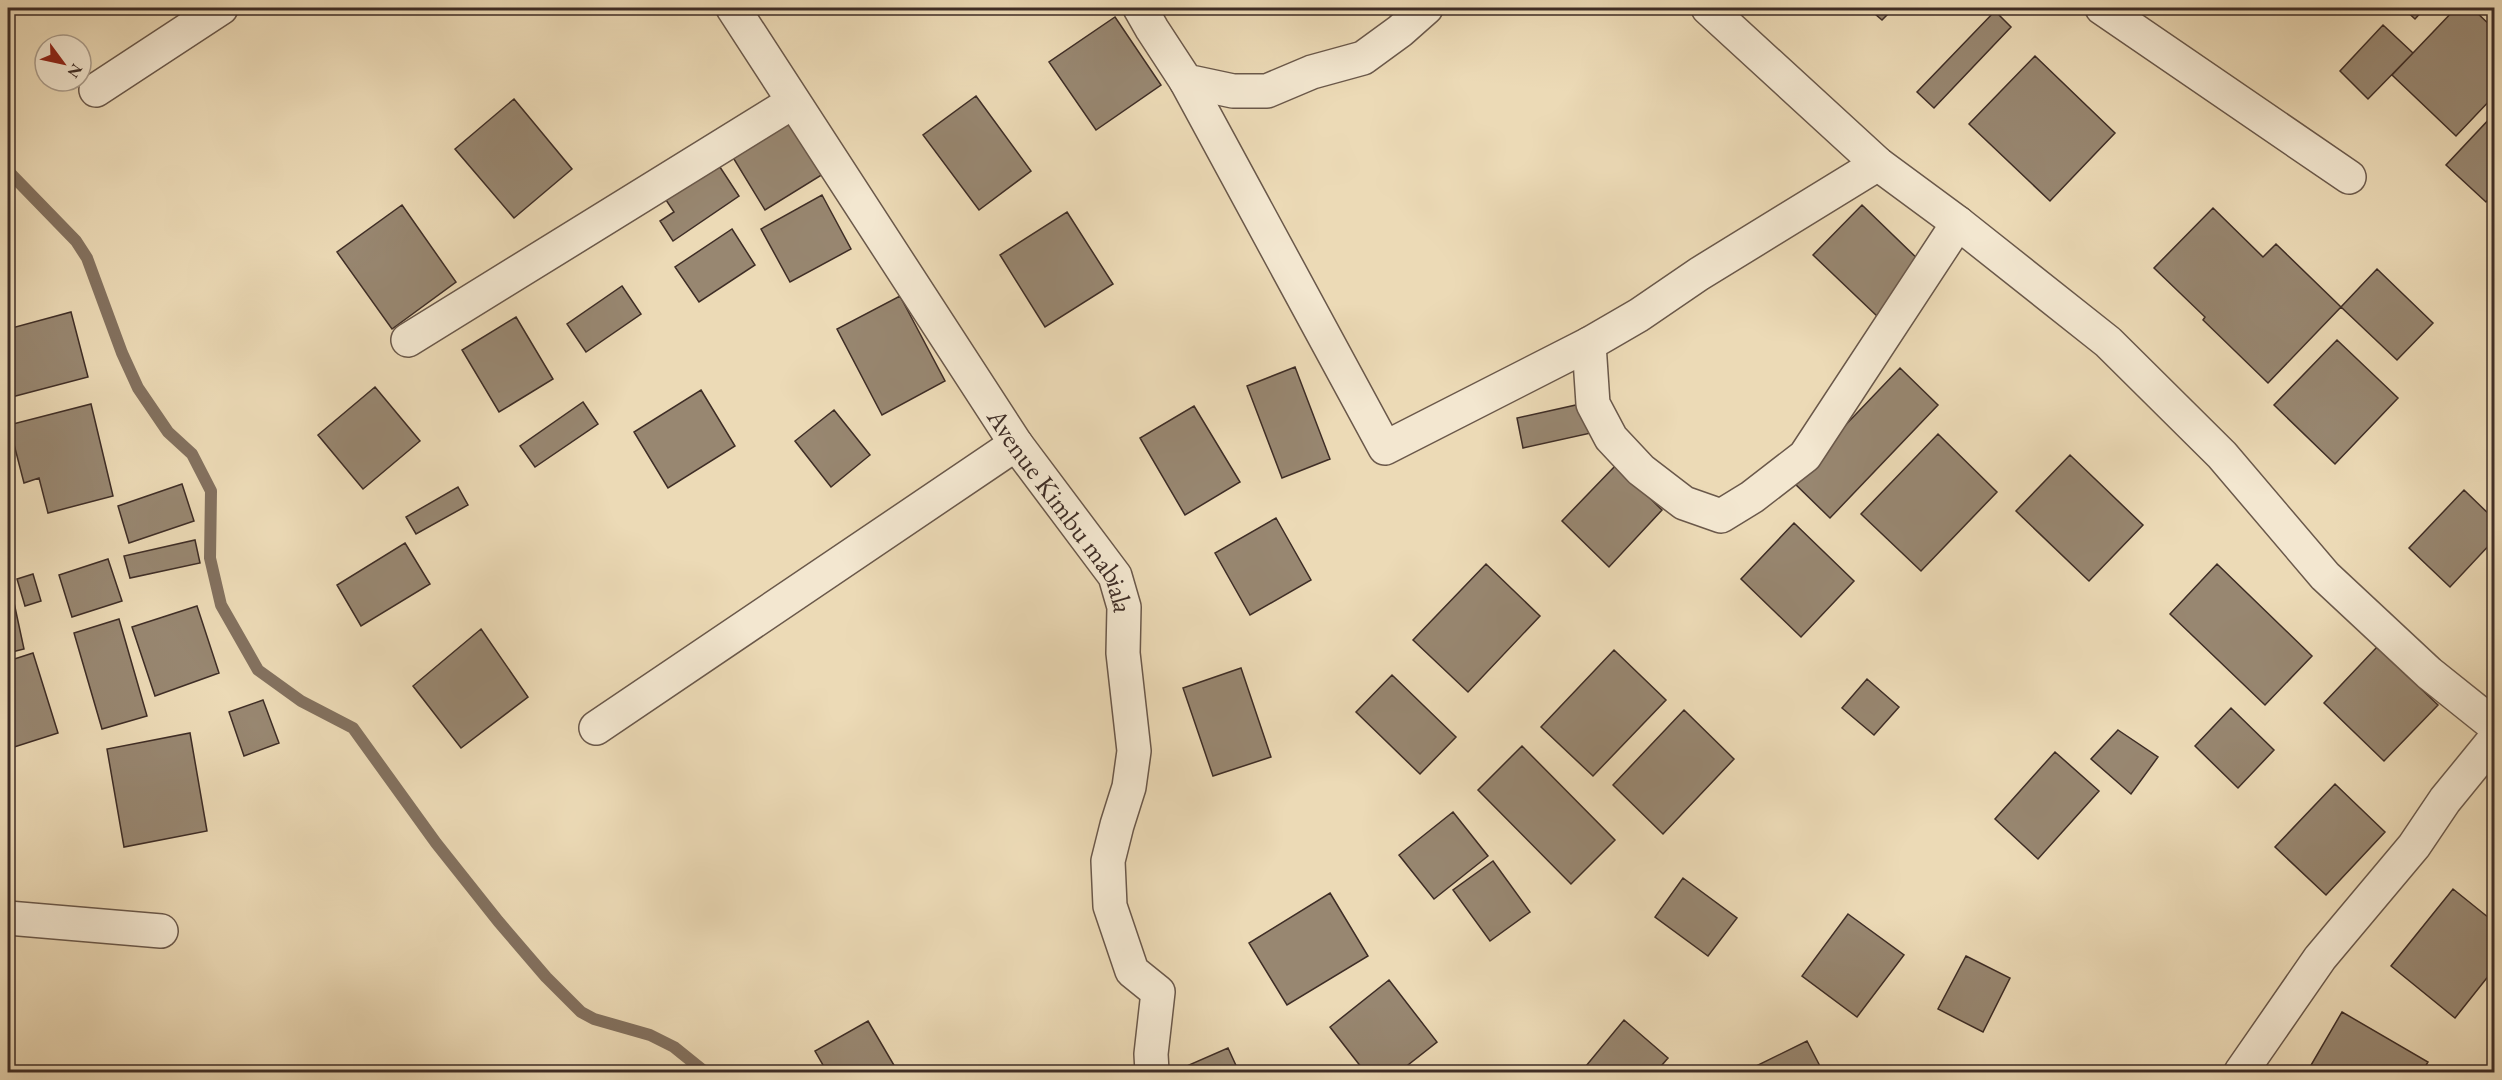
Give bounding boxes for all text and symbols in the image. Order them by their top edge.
north arrow [33,33,93,93]
text: N [63,60,87,82]
street label: Avenue Kimbu mabiala [979,401,1142,614]

